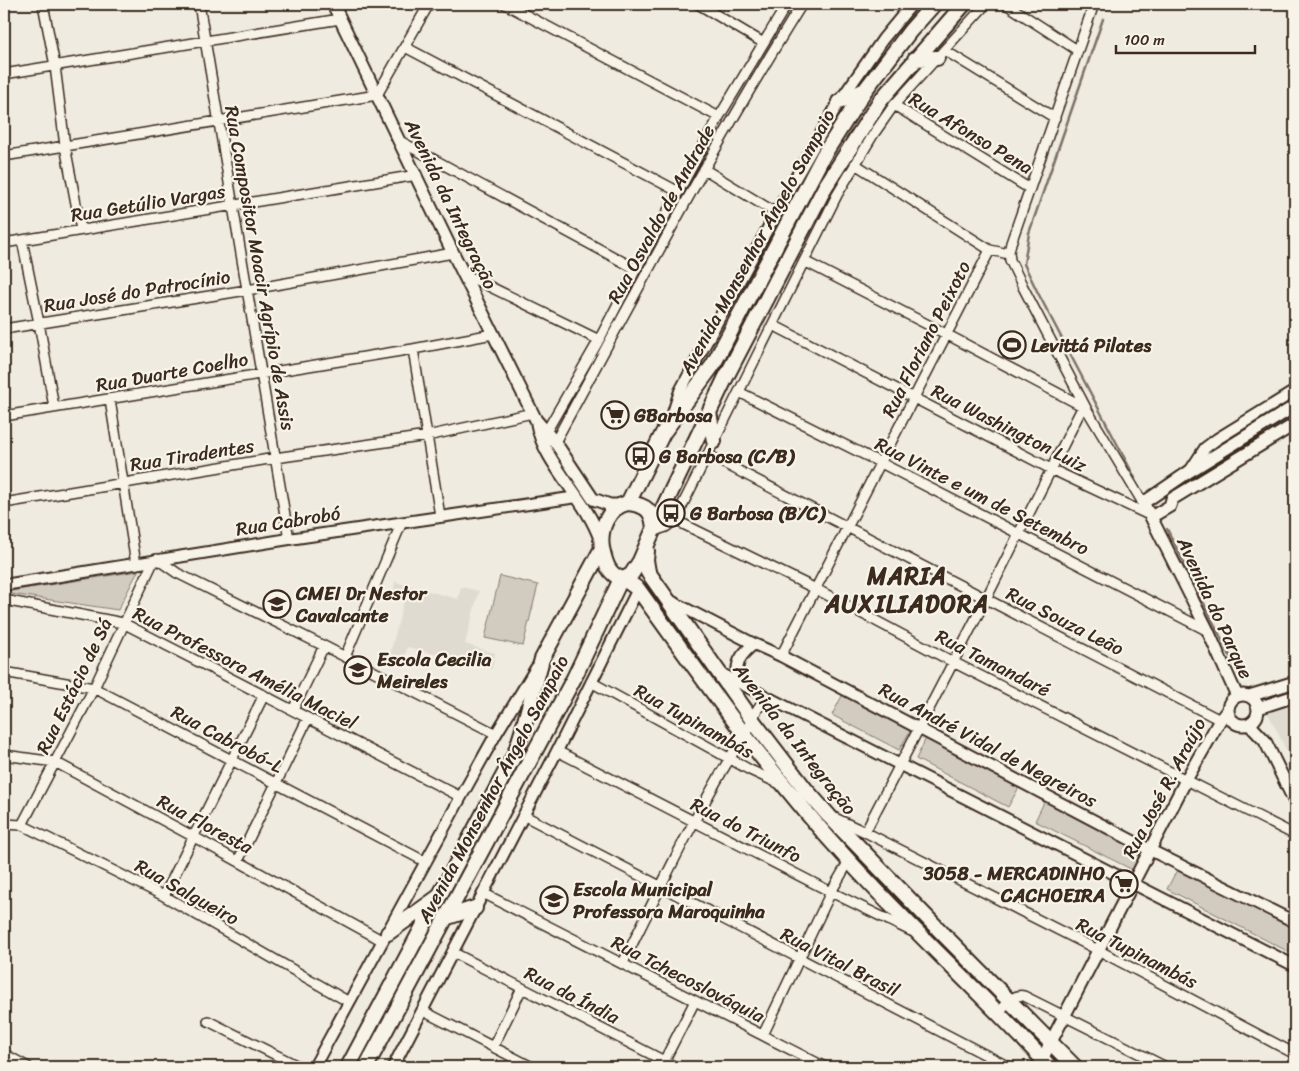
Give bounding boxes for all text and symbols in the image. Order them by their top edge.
scale bar [1116,22,1255,54]
text: 100 m [1124,27,1165,53]
street label: Rua Afonso Pena [902,83,1040,183]
street label: Rua Compositor Moacir Agrípio de Assis [215,103,305,433]
street label: Avenida Monsenhor Ângelo Sampaio [669,103,844,382]
street label: Avenida da Integração [395,112,507,295]
street label: Rua Osvaldo de Andrade [598,118,724,310]
street label: Rua Getúlio Vargas [68,174,228,232]
street label: Rua Floriano Peixoto [872,254,980,423]
street label: Rua José do Patrocínio [41,260,233,322]
place label: Levittá Pilates [1031,329,1153,362]
sports icon: Levittá Pilates [997,330,1027,360]
street label: Rua Duarte Coelho [93,342,251,402]
street label: Rua Washington Luiz [925,374,1094,482]
place label: GBarbosa [633,399,713,432]
supermarket icon: GBarbosa [600,400,630,430]
street label: Rua Vinte e um de Setembro [869,428,1095,565]
street label: Rua Tiradentes [128,429,257,481]
place label: G Barbosa (C/B) [658,440,795,473]
bus stop icon: G Barbosa (C/B) [625,441,655,471]
street label: Rua Cabrobó [233,496,343,546]
place label: G Barbosa (B/C) [689,497,826,530]
bus stop icon: G Barbosa (B/C) [656,498,686,528]
street label: Avenida do Parque [1167,530,1263,685]
district label: MARIA AUXILIADORA [824,555,989,625]
place label: CMEI Dr Nestor Cavalcante [295,577,429,632]
street label: Rua Souza Leão [1000,577,1130,665]
school or university icon: CMEI Dr Nestor Cavalcante [262,589,292,619]
street label: Rua Professora Amélia Maciel [127,597,363,739]
street label: Rua Estácio de Sá [27,612,122,760]
street label: Rua Tamandaré [930,620,1057,706]
place label: Escola Cecilia Meireles [376,643,492,698]
street label: Avenida Monsenhor Ângelo Sampaio [408,649,578,930]
school or university icon: Escola Cecilia Meireles [343,655,373,685]
street label: Avenida da Integração [724,655,866,823]
street label: Rua André Vidal de Negreiros [873,673,1103,817]
street label: Rua Tupinambás [628,674,760,768]
street label: Rua Cabrobó-L [165,696,289,783]
street label: Rua José R. Araújo [1113,711,1215,865]
street label: Rua Floresta [151,785,259,863]
street label: Rua do Triunfo [685,788,807,872]
street label: Rua Salgueiro [129,850,246,935]
place label: 3058 - MERCADINHO CACHOEIRA [922,857,1105,912]
supermarket icon: 3058 - MERCADINHO CACHOEIRA [1109,869,1139,899]
place label: Escola Municipal Professora Maroquinha [573,873,765,928]
school or university icon: Escola Municipal Professora Maroquinha [539,885,569,915]
street label: Rua Tupinambás [1070,908,1204,998]
street label: Rua Vital Brasil [775,918,906,1006]
street label: Rua Tchecoslováquia [605,926,771,1032]
street label: Rua da Índia [519,957,626,1033]

